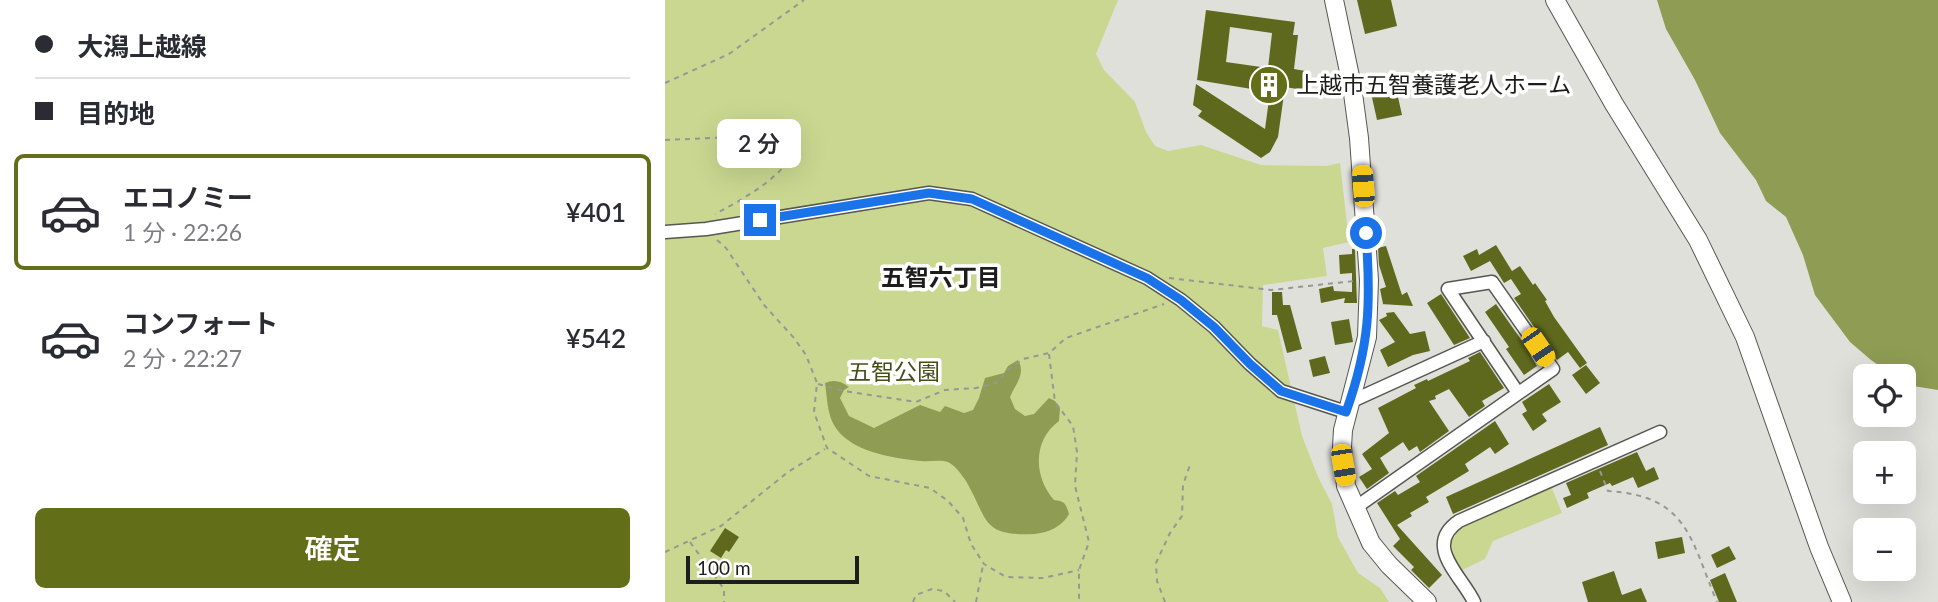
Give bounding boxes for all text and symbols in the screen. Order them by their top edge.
text: 大潟上越線 [77,30,207,62]
building icon: 上越市五智養護老人ホーム [1248,64,1290,106]
place label: 上越市五智養護老人ホーム [1296,70,1571,98]
text: 目的地 [77,97,155,129]
callout: 2 分 [718,118,802,168]
text: 2 分 [738,129,780,157]
car [1352,164,1375,208]
icon: car [39,181,102,244]
text: エコノミー [123,181,253,213]
text: ¥401 [566,196,626,228]
route end [744,204,776,236]
route start [1350,217,1382,249]
text: 1 分 · 22:26 [123,218,242,246]
district label: 五智六丁目 [881,262,1001,291]
icon: car [39,307,102,370]
text: コンフォート [123,307,278,339]
text: ¥542 [566,322,626,354]
car [1518,324,1559,370]
text: 2 分 · 22:27 [123,344,242,372]
park label: 五智公園 [848,357,940,385]
map controls [1853,364,1916,581]
button: locate [1853,364,1916,427]
button: + [1853,441,1916,504]
car [1330,443,1357,487]
button: 確定 [35,508,630,588]
button: − [1853,518,1916,581]
scale bar [686,553,859,585]
text: 100 m [697,556,751,579]

